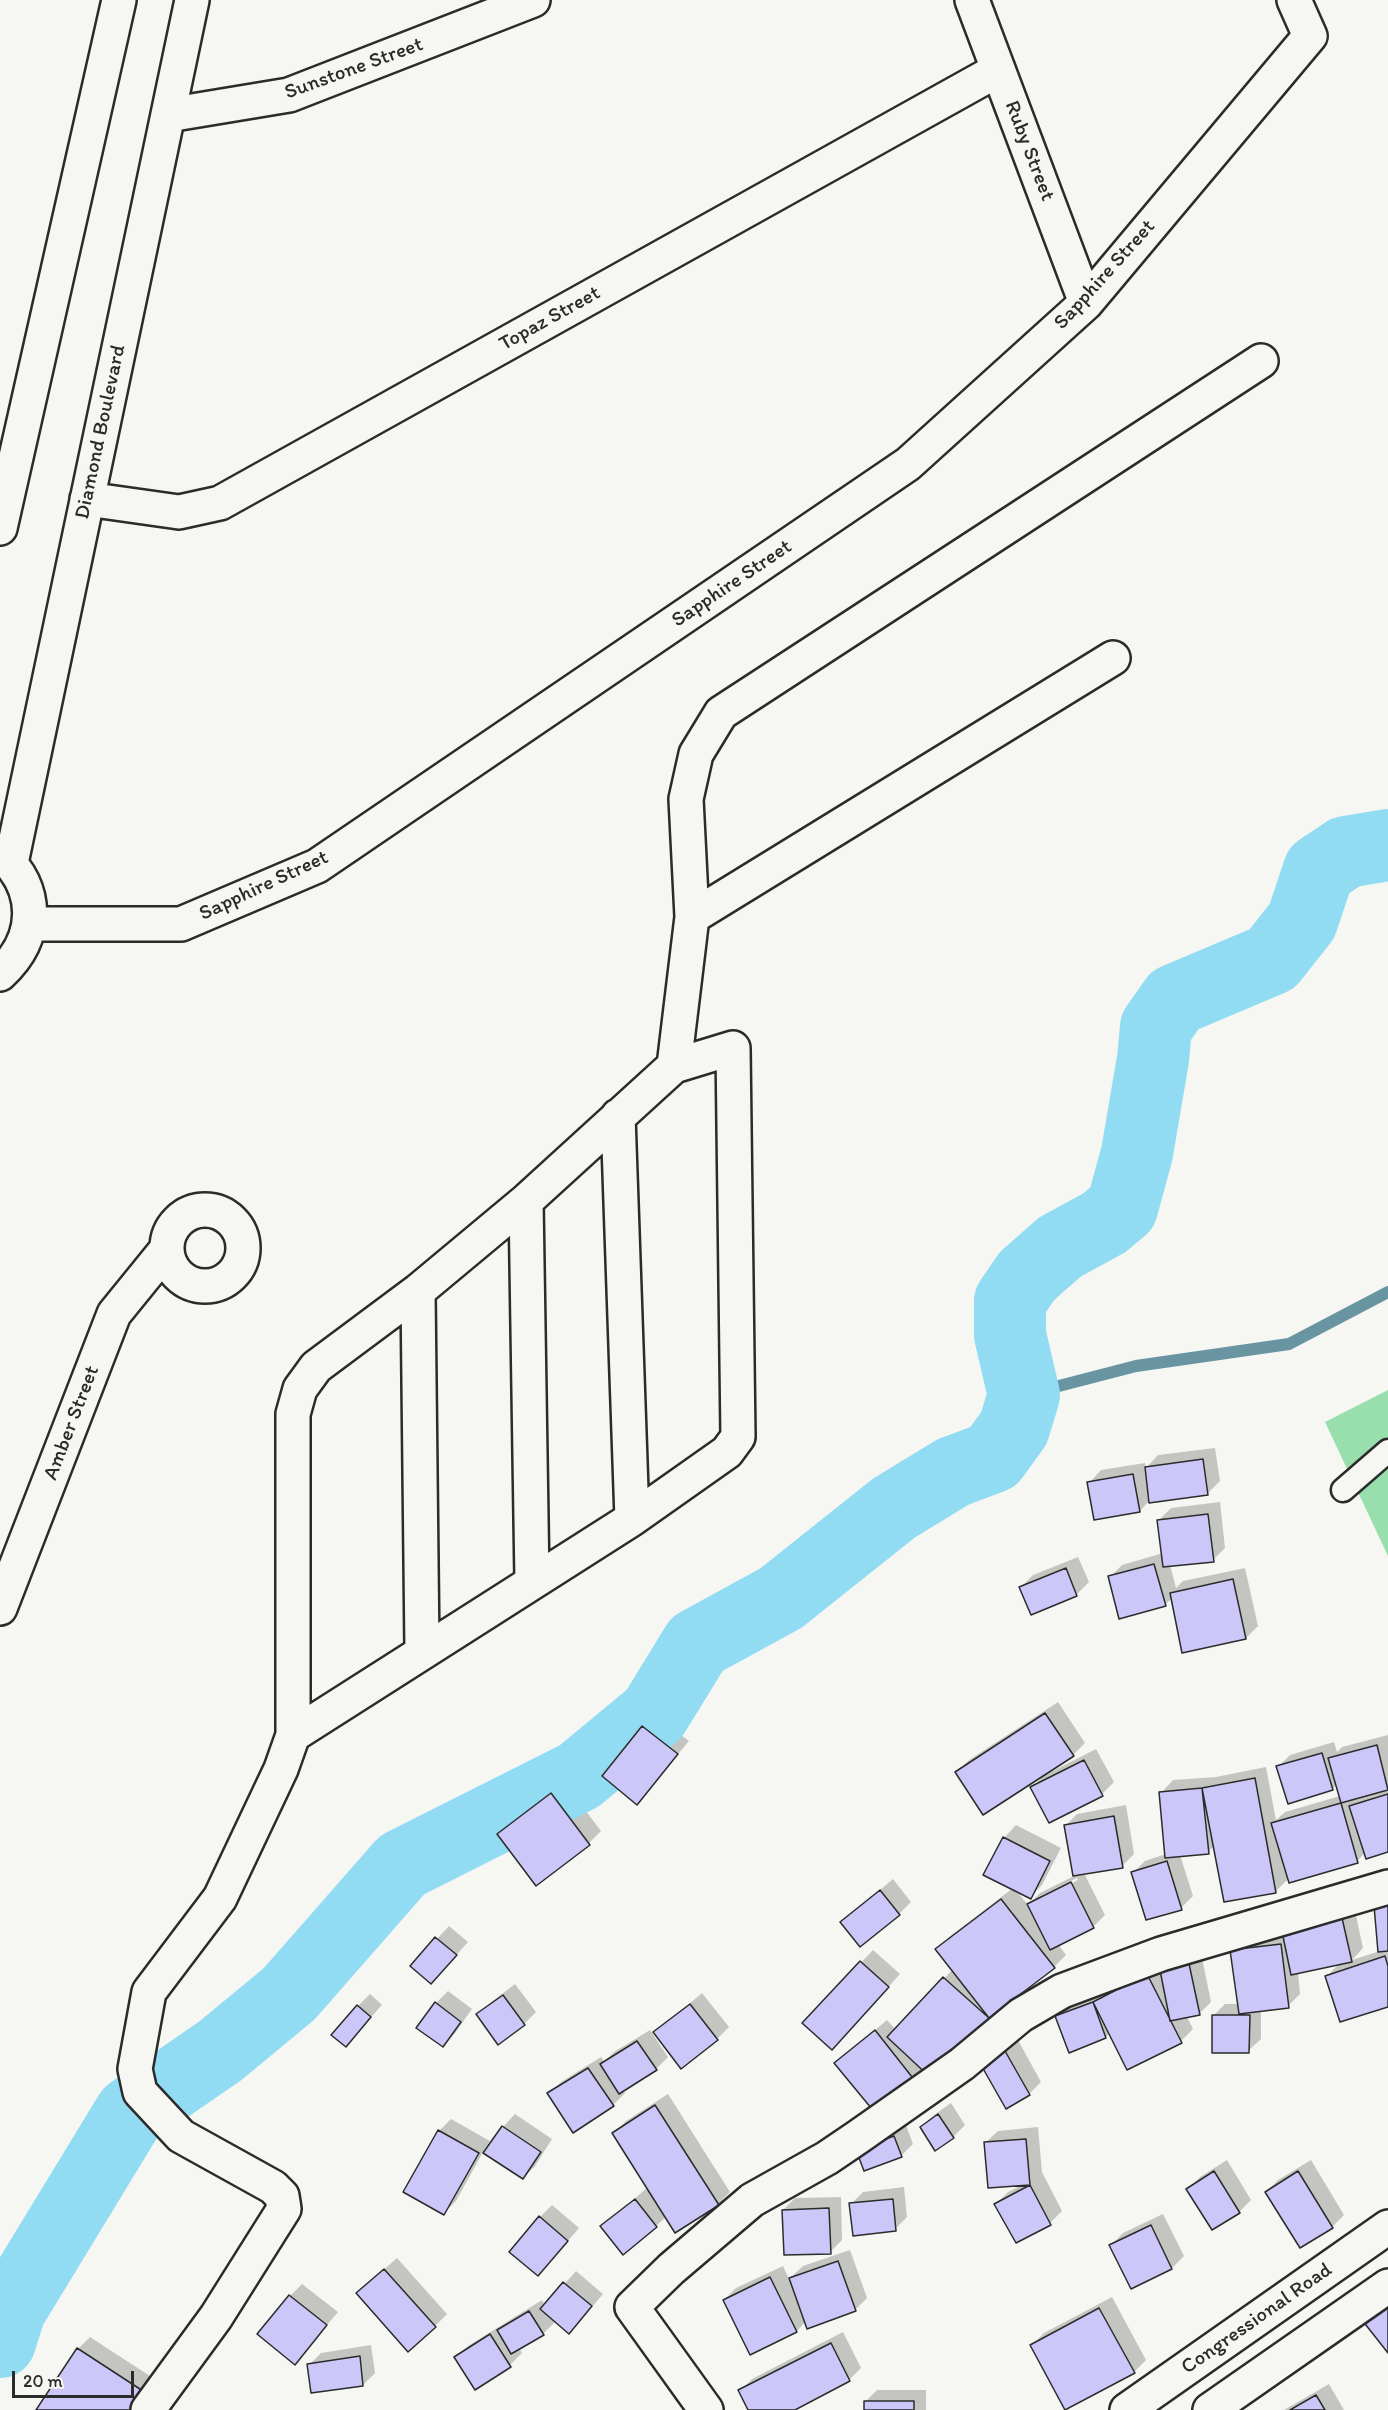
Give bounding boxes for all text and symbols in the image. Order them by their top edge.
street label: Sunstone Street [281,32,427,106]
street label: Ruby Street [998,97,1060,205]
street label: Sapphire Street [1049,215,1161,335]
street label: Topaz Street [495,281,605,357]
street label: Diamond Boulevard [70,342,132,522]
street label: Sapphire Street [667,535,797,633]
street label: Sapphire Street [195,845,333,927]
street label: Amber Street [39,1362,105,1484]
street label: Congressional Road [1177,2258,1337,2380]
scale bar [15,2359,136,2397]
text: 20 m [23,2370,63,2392]

